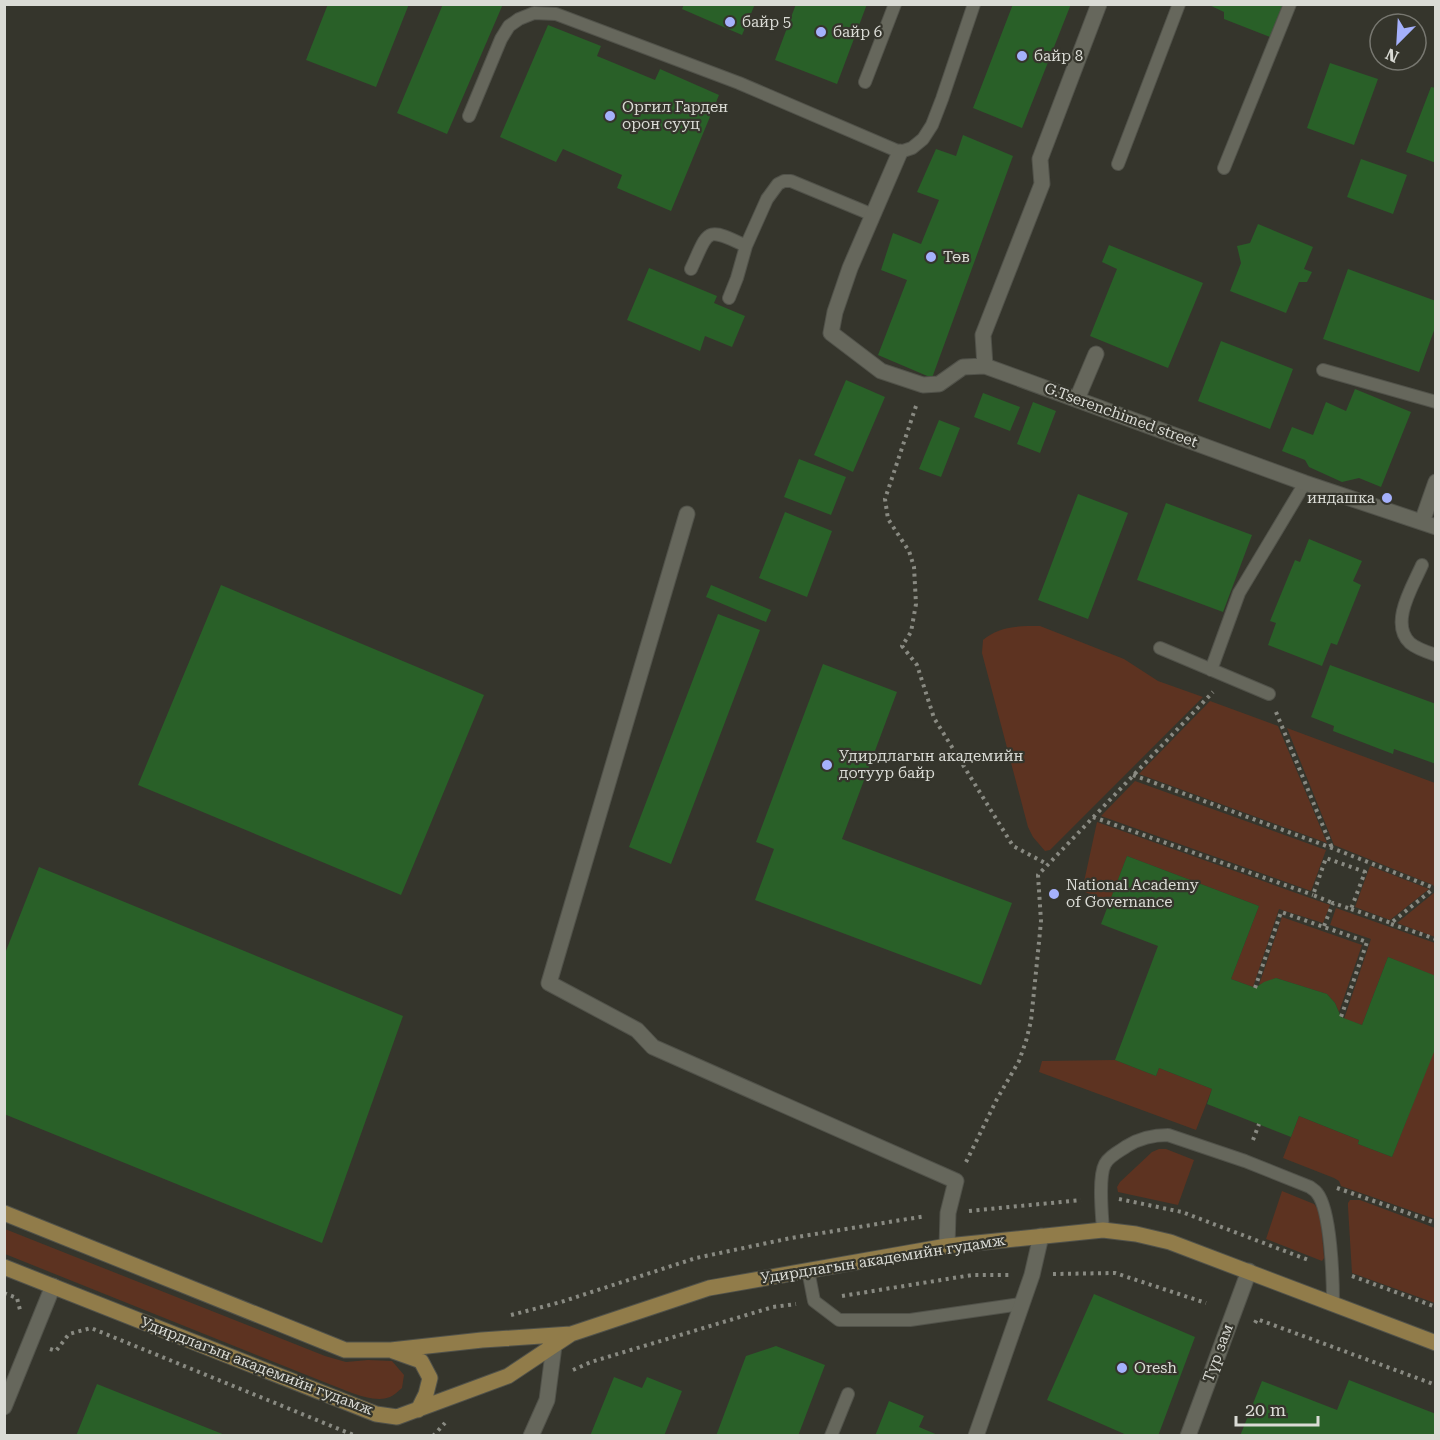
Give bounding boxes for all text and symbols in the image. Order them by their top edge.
north arrow [1368,12,1428,72]
place label: байр 5 [742,13,791,31]
marker: байр 5 [723,15,737,29]
place label: байр 6 [833,23,882,41]
marker: байр 6 [814,25,828,39]
text: N [1383,44,1402,66]
place label: байр 8 [1034,47,1083,65]
marker: байр 8 [1015,49,1029,63]
place label: Оргил Гарден орон сууц [622,98,728,133]
marker: Оргил Гарден орон сууц [603,109,617,123]
place label: Төв [943,248,970,266]
marker: Төв [924,250,938,264]
street label: G.Tserenchimed street [1042,379,1200,451]
place label: индашка [1307,489,1375,507]
marker: индашка [1380,491,1394,505]
place label: Удирдлагын академийн дотуур байр [839,747,1024,782]
marker: Удирдлагын академийн дотуур байр [820,758,834,772]
place label: National Academy of Governance [1066,876,1199,911]
marker: National Academy of Governance [1047,887,1061,901]
street label: Удирдлагын академийн гудамж [759,1231,1007,1287]
street label: Удирдлагын академийн гудамж [138,1313,376,1419]
street label: Түр зам [1199,1321,1237,1385]
place label: Oresh [1134,1359,1177,1377]
marker: Oresh [1115,1361,1129,1375]
scale bar [1236,1389,1318,1427]
text: 20 m [1245,1399,1286,1420]

